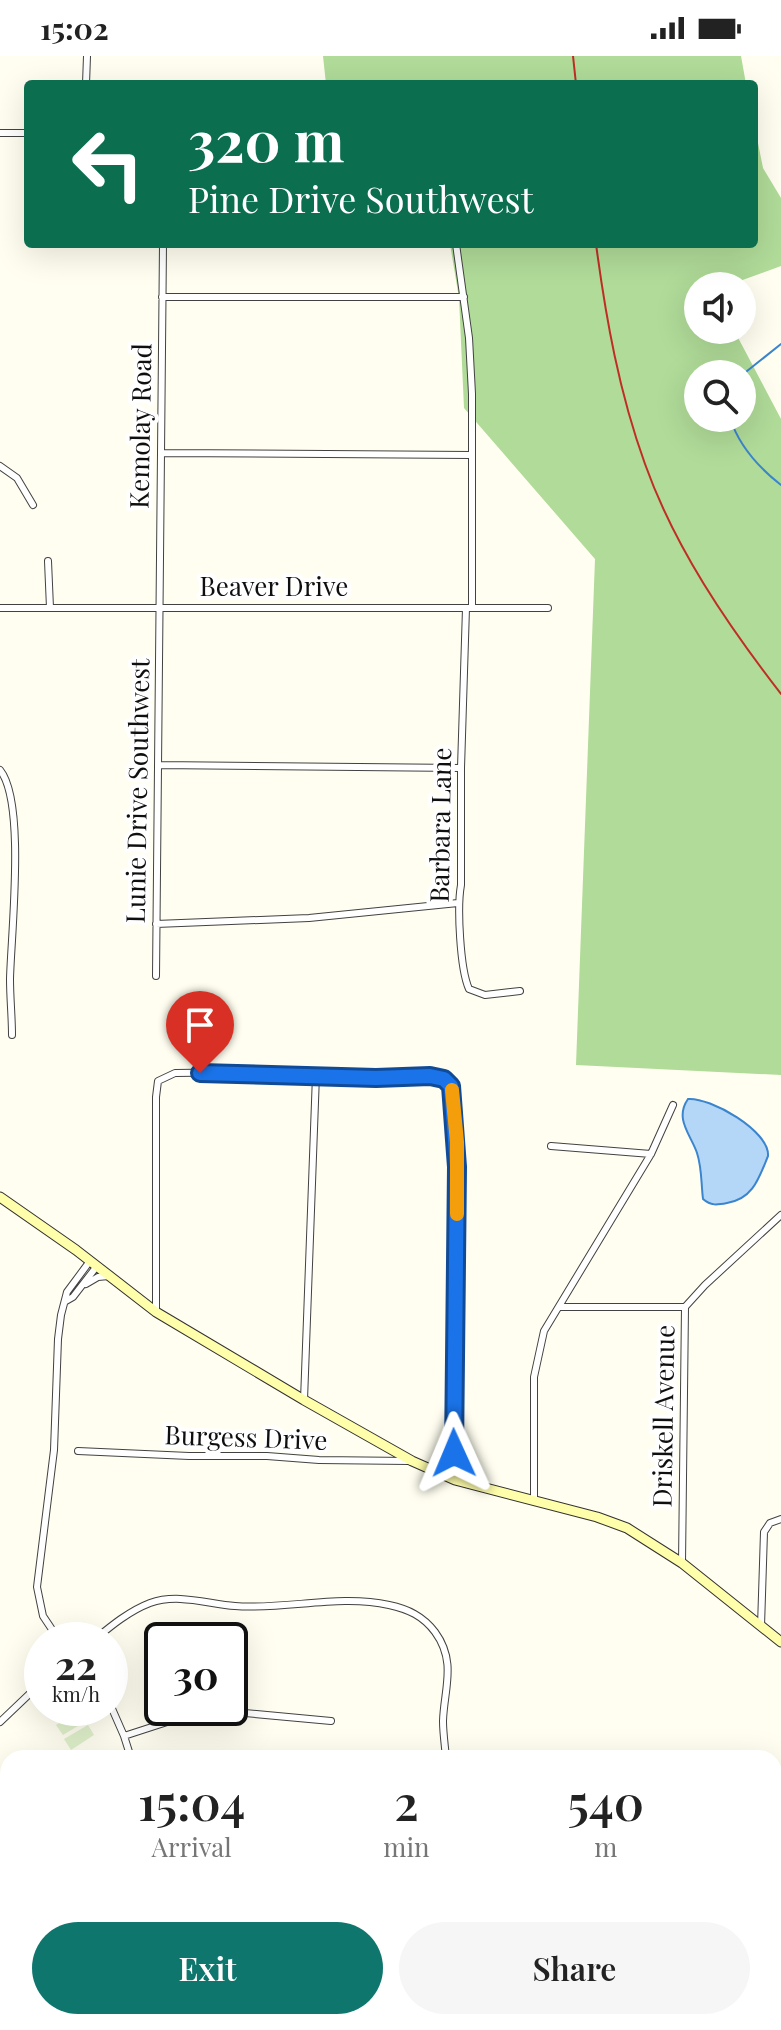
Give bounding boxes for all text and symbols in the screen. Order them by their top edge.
text: 15:02 [40,8,109,48]
text: 320 m [188,102,344,177]
icon: left [56,112,160,216]
text: Pine Drive Southwest [188,174,533,222]
map controls [684,272,756,432]
button: sound [684,272,756,344]
street label: Kemolay Road [121,343,158,509]
button: search [684,360,756,432]
street label: Beaver Drive [200,568,348,603]
street label: Lunie Drive Southwest [117,658,156,924]
street label: Barbara Lane [421,747,458,903]
pin [166,991,234,1073]
icon: arrive [178,1003,222,1047]
street label: Driskell Avenue [643,1324,682,1508]
position arrow [412,1411,496,1495]
street label: Burgess Drive [164,1416,328,1457]
speed limit sign: 30 [144,1622,248,1726]
text: 22 [55,1637,97,1690]
text: km/h [52,1680,100,1707]
text: 15:04 [138,1769,245,1833]
text: 2 [394,1769,419,1833]
text: 540 [568,1769,644,1833]
text: Arrival [152,1829,232,1864]
text: min [383,1829,430,1864]
text: m [594,1829,617,1864]
button: Exit [32,1922,383,2014]
button: Share [399,1922,750,2014]

